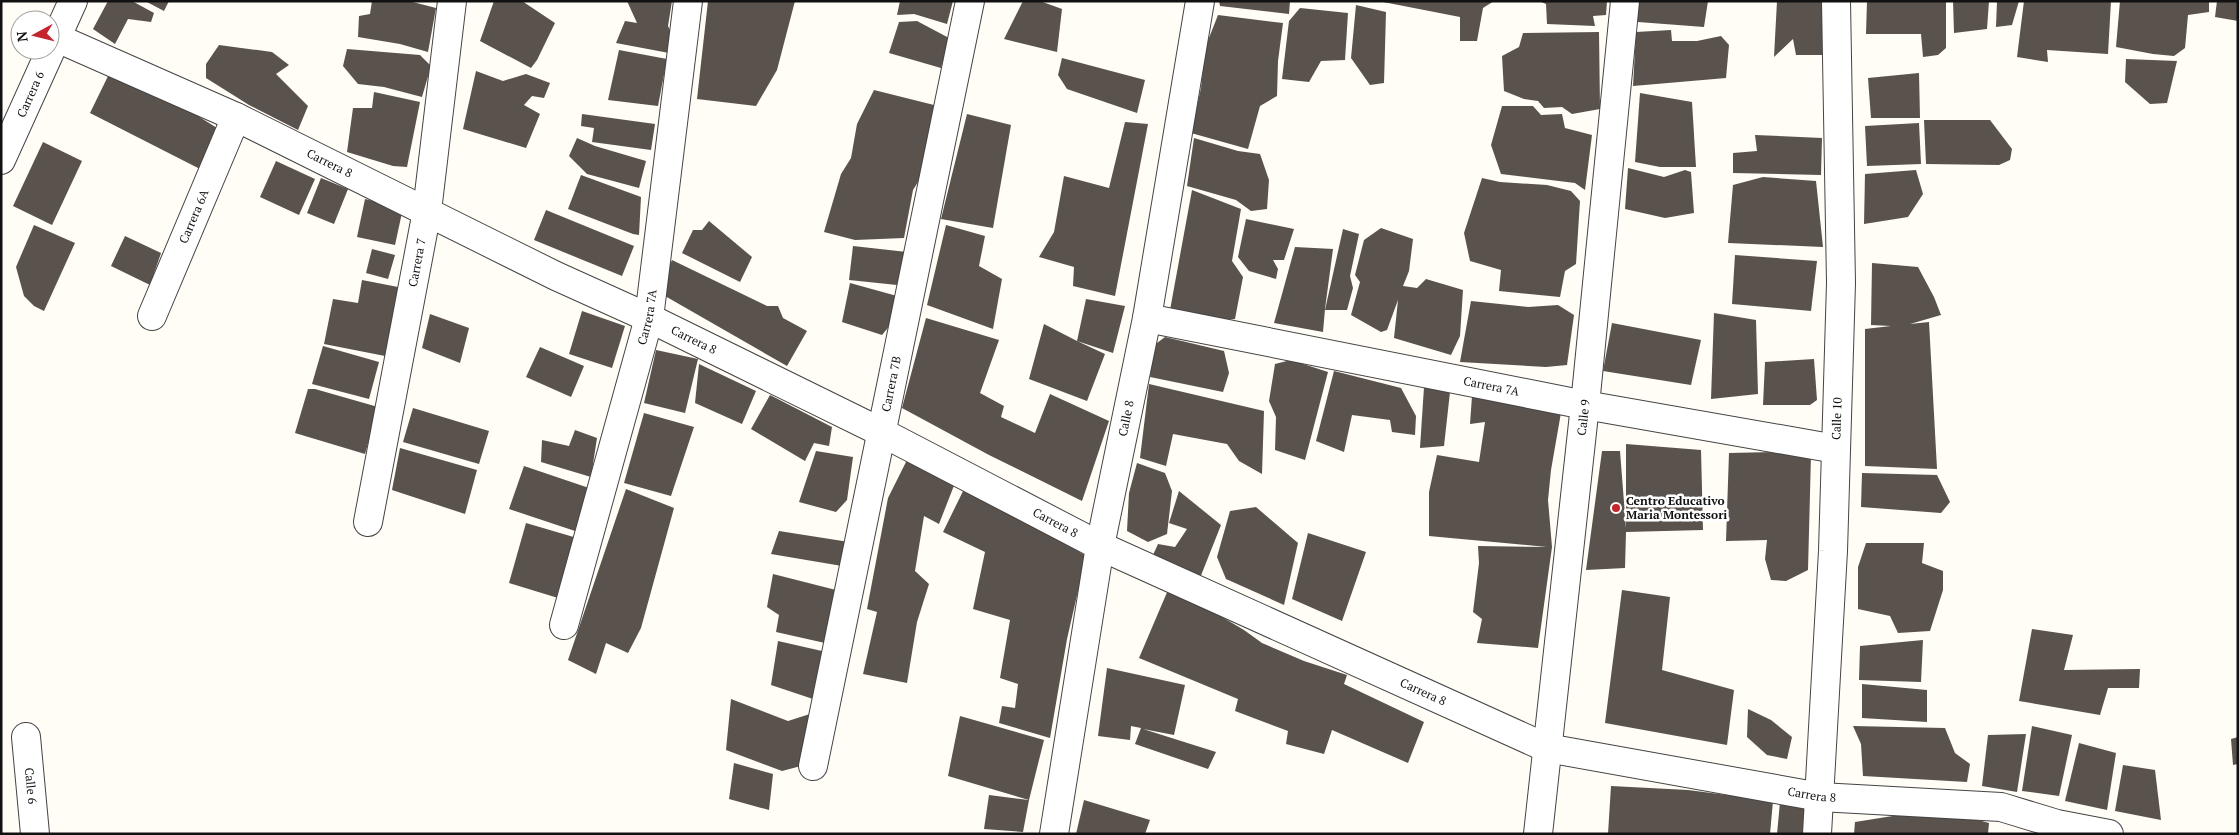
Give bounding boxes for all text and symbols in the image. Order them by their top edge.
north arrow [10,10,60,60]
text: N [11,30,32,43]
street label: Carrera 6 [13,68,47,120]
street label: Carrera 8 [304,145,355,181]
street label: Carrera 6A [175,186,212,246]
street label: Carrera 7 [405,237,429,288]
street label: Carrera 7A [634,288,660,347]
street label: Carrera 8 [669,322,719,357]
street label: Carrera 7B [878,355,904,413]
street label: Carrera 7A [1462,373,1521,399]
street label: Calle 10 [1828,397,1845,440]
street label: Calle 8 [1115,399,1137,438]
street label: Calle 9 [1574,399,1593,436]
place label: Centro Educativo Maria Montessori [1626,493,1727,522]
marker: Centro Educativo Maria Montessori [1610,502,1622,514]
street label: Carrera 8 [1030,504,1081,540]
street label: Carrera 8 [1398,675,1449,708]
street label: Calle 6 [22,767,40,805]
street label: Carrera 8 [1786,783,1837,805]

